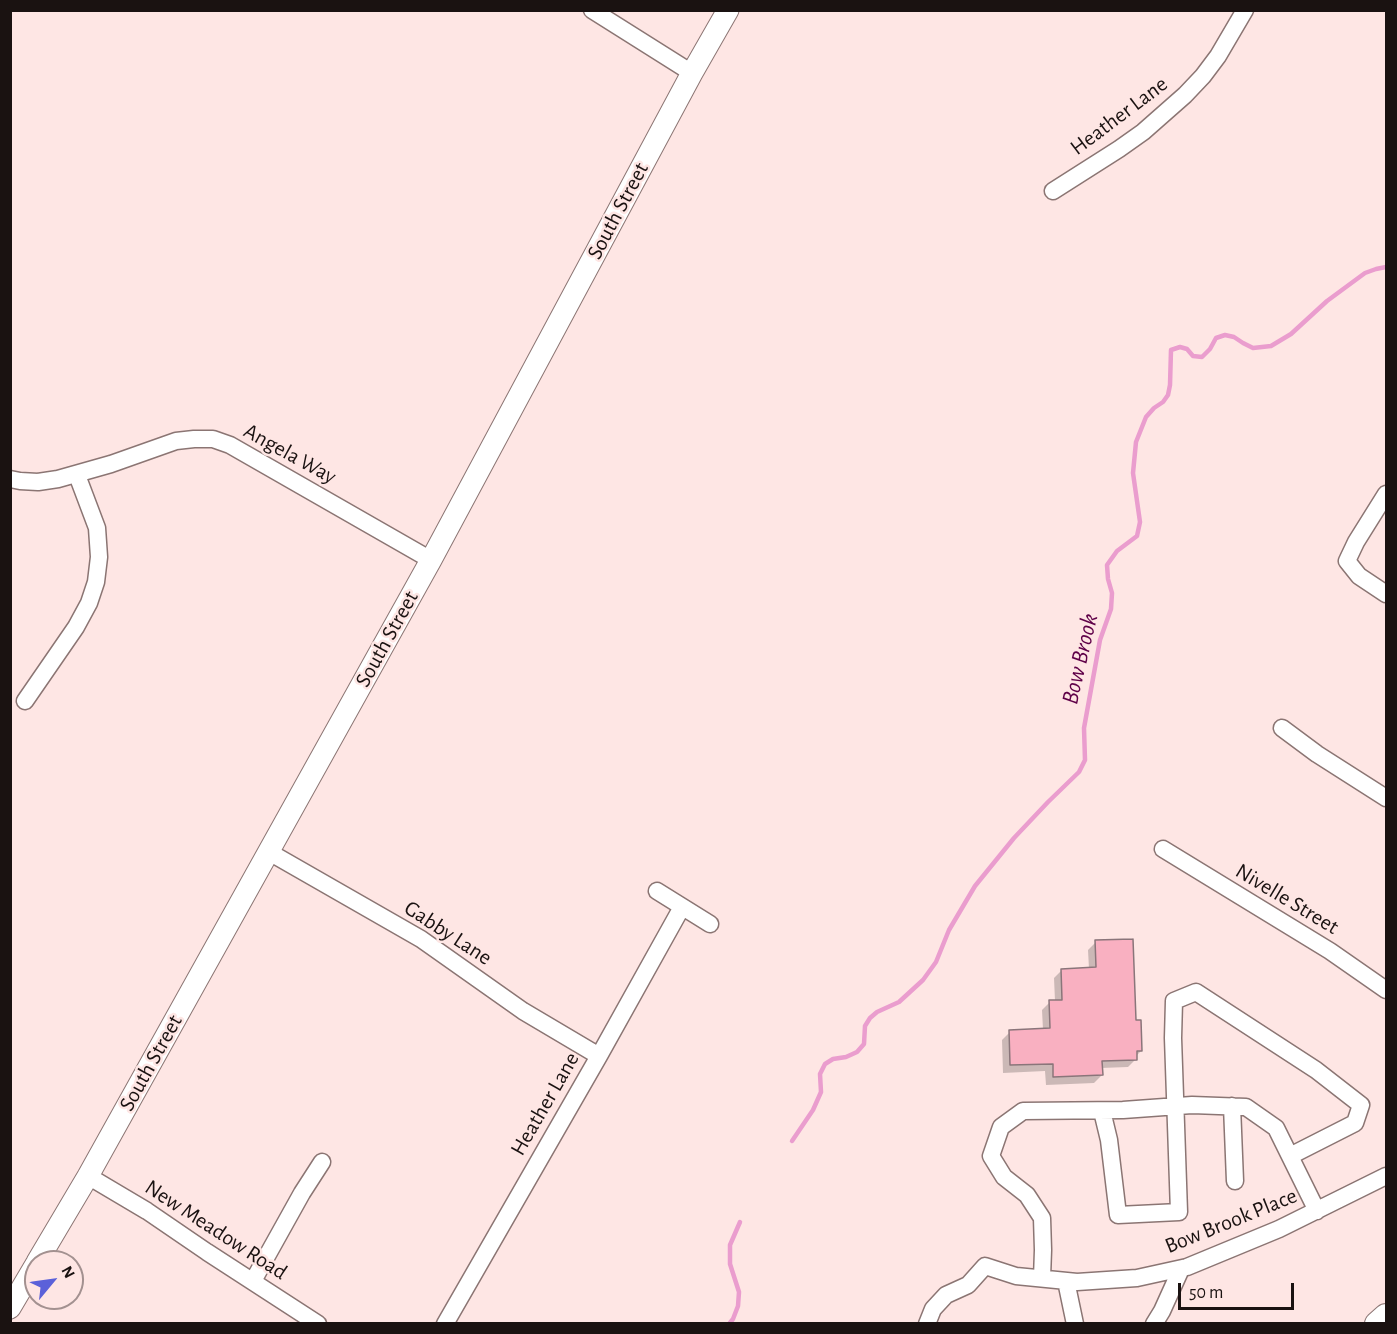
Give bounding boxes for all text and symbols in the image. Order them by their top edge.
street label: Heather Lane [1065,71,1173,161]
street label: South Street [582,158,654,264]
street label: Angela Way [239,418,341,490]
street label: South Street [350,586,424,692]
water label: Bow Brook [1056,611,1104,707]
street label: Nivelle Street [1231,858,1343,940]
street label: Gabby Lane [399,895,497,971]
street label: South Street [114,1010,188,1116]
street label: Heather Lane [505,1048,585,1160]
street label: New Meadow Road [140,1174,292,1286]
street label: Bow Brook Place [1161,1183,1301,1259]
north arrow [24,1250,84,1310]
text: N [58,1263,78,1281]
scale bar [1181,1271,1296,1309]
text: 50 m [1189,1284,1223,1302]

